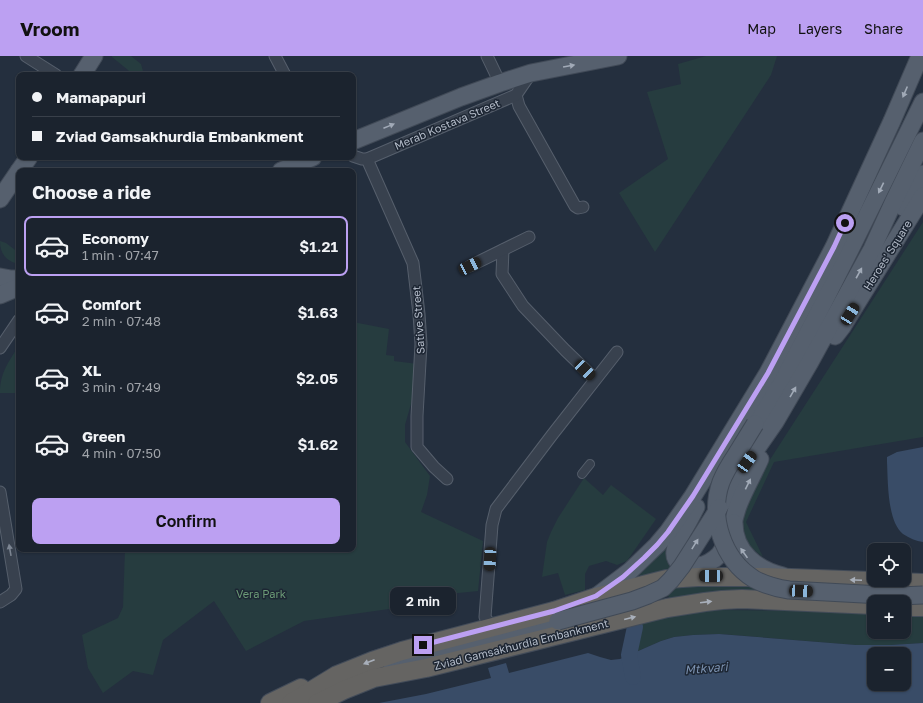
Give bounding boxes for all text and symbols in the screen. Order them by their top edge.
text: Vroom [20,17,79,40]
text: Map [747,20,776,37]
text: Layers [798,20,842,37]
text: Share [864,20,903,37]
one-way arrow [563,62,575,68]
one-way arrow [902,86,908,98]
text: Mamapapuri [56,88,146,106]
street label: Merab Kostava Street [392,96,502,152]
one-way arrow [384,123,396,129]
text: Zviad Gamsakhurdia Embankment [56,127,304,145]
text: Choose a ride [32,181,151,203]
one-way arrow [878,182,884,193]
route start [836,214,854,232]
street label: Heroes' Square [860,218,914,292]
icon: car [34,228,70,264]
text: Economy [82,229,149,247]
text: $1.21 [299,237,338,255]
text: 1 min · 07:47 [82,247,159,263]
car [457,255,483,277]
one-way arrow [856,267,862,279]
street label: Sative Street [409,286,427,354]
icon: car [34,294,70,330]
text: Comfort [82,295,141,313]
car [839,301,861,327]
text: $1.63 [297,303,338,321]
text: 2 min · 07:48 [82,313,161,329]
car [572,357,598,383]
icon: car [34,360,70,396]
text: XL [82,361,101,379]
text: $2.05 [296,369,338,387]
text: 3 min · 07:49 [82,379,161,395]
one-way arrow [789,386,796,398]
icon: car [34,426,70,462]
text: Green [82,427,125,445]
text: $1.62 [298,435,338,453]
text: 4 min · 07:50 [82,445,161,461]
car [735,449,759,475]
one-way arrow [745,479,751,490]
button: Confirm [32,498,340,544]
one-way arrow [692,538,699,550]
map controls [867,543,911,691]
button: locate [867,543,911,587]
one-way arrow [6,544,12,557]
car [483,547,497,571]
one-way arrow [740,547,748,558]
car [699,570,723,582]
one-way arrow [850,577,862,584]
car [789,584,813,598]
park label: Vera Park [236,587,286,600]
callout: 2 min [390,587,456,615]
text: 2 min [406,593,440,609]
button: + [867,595,911,639]
one-way arrow [700,599,712,605]
one-way arrow [624,614,636,620]
street label: Zviad Gamsakhurdia Embankment [433,616,609,672]
route end [414,636,432,654]
button: − [867,647,911,691]
water label: Mtkvari [684,658,730,677]
one-way arrow [363,659,375,665]

